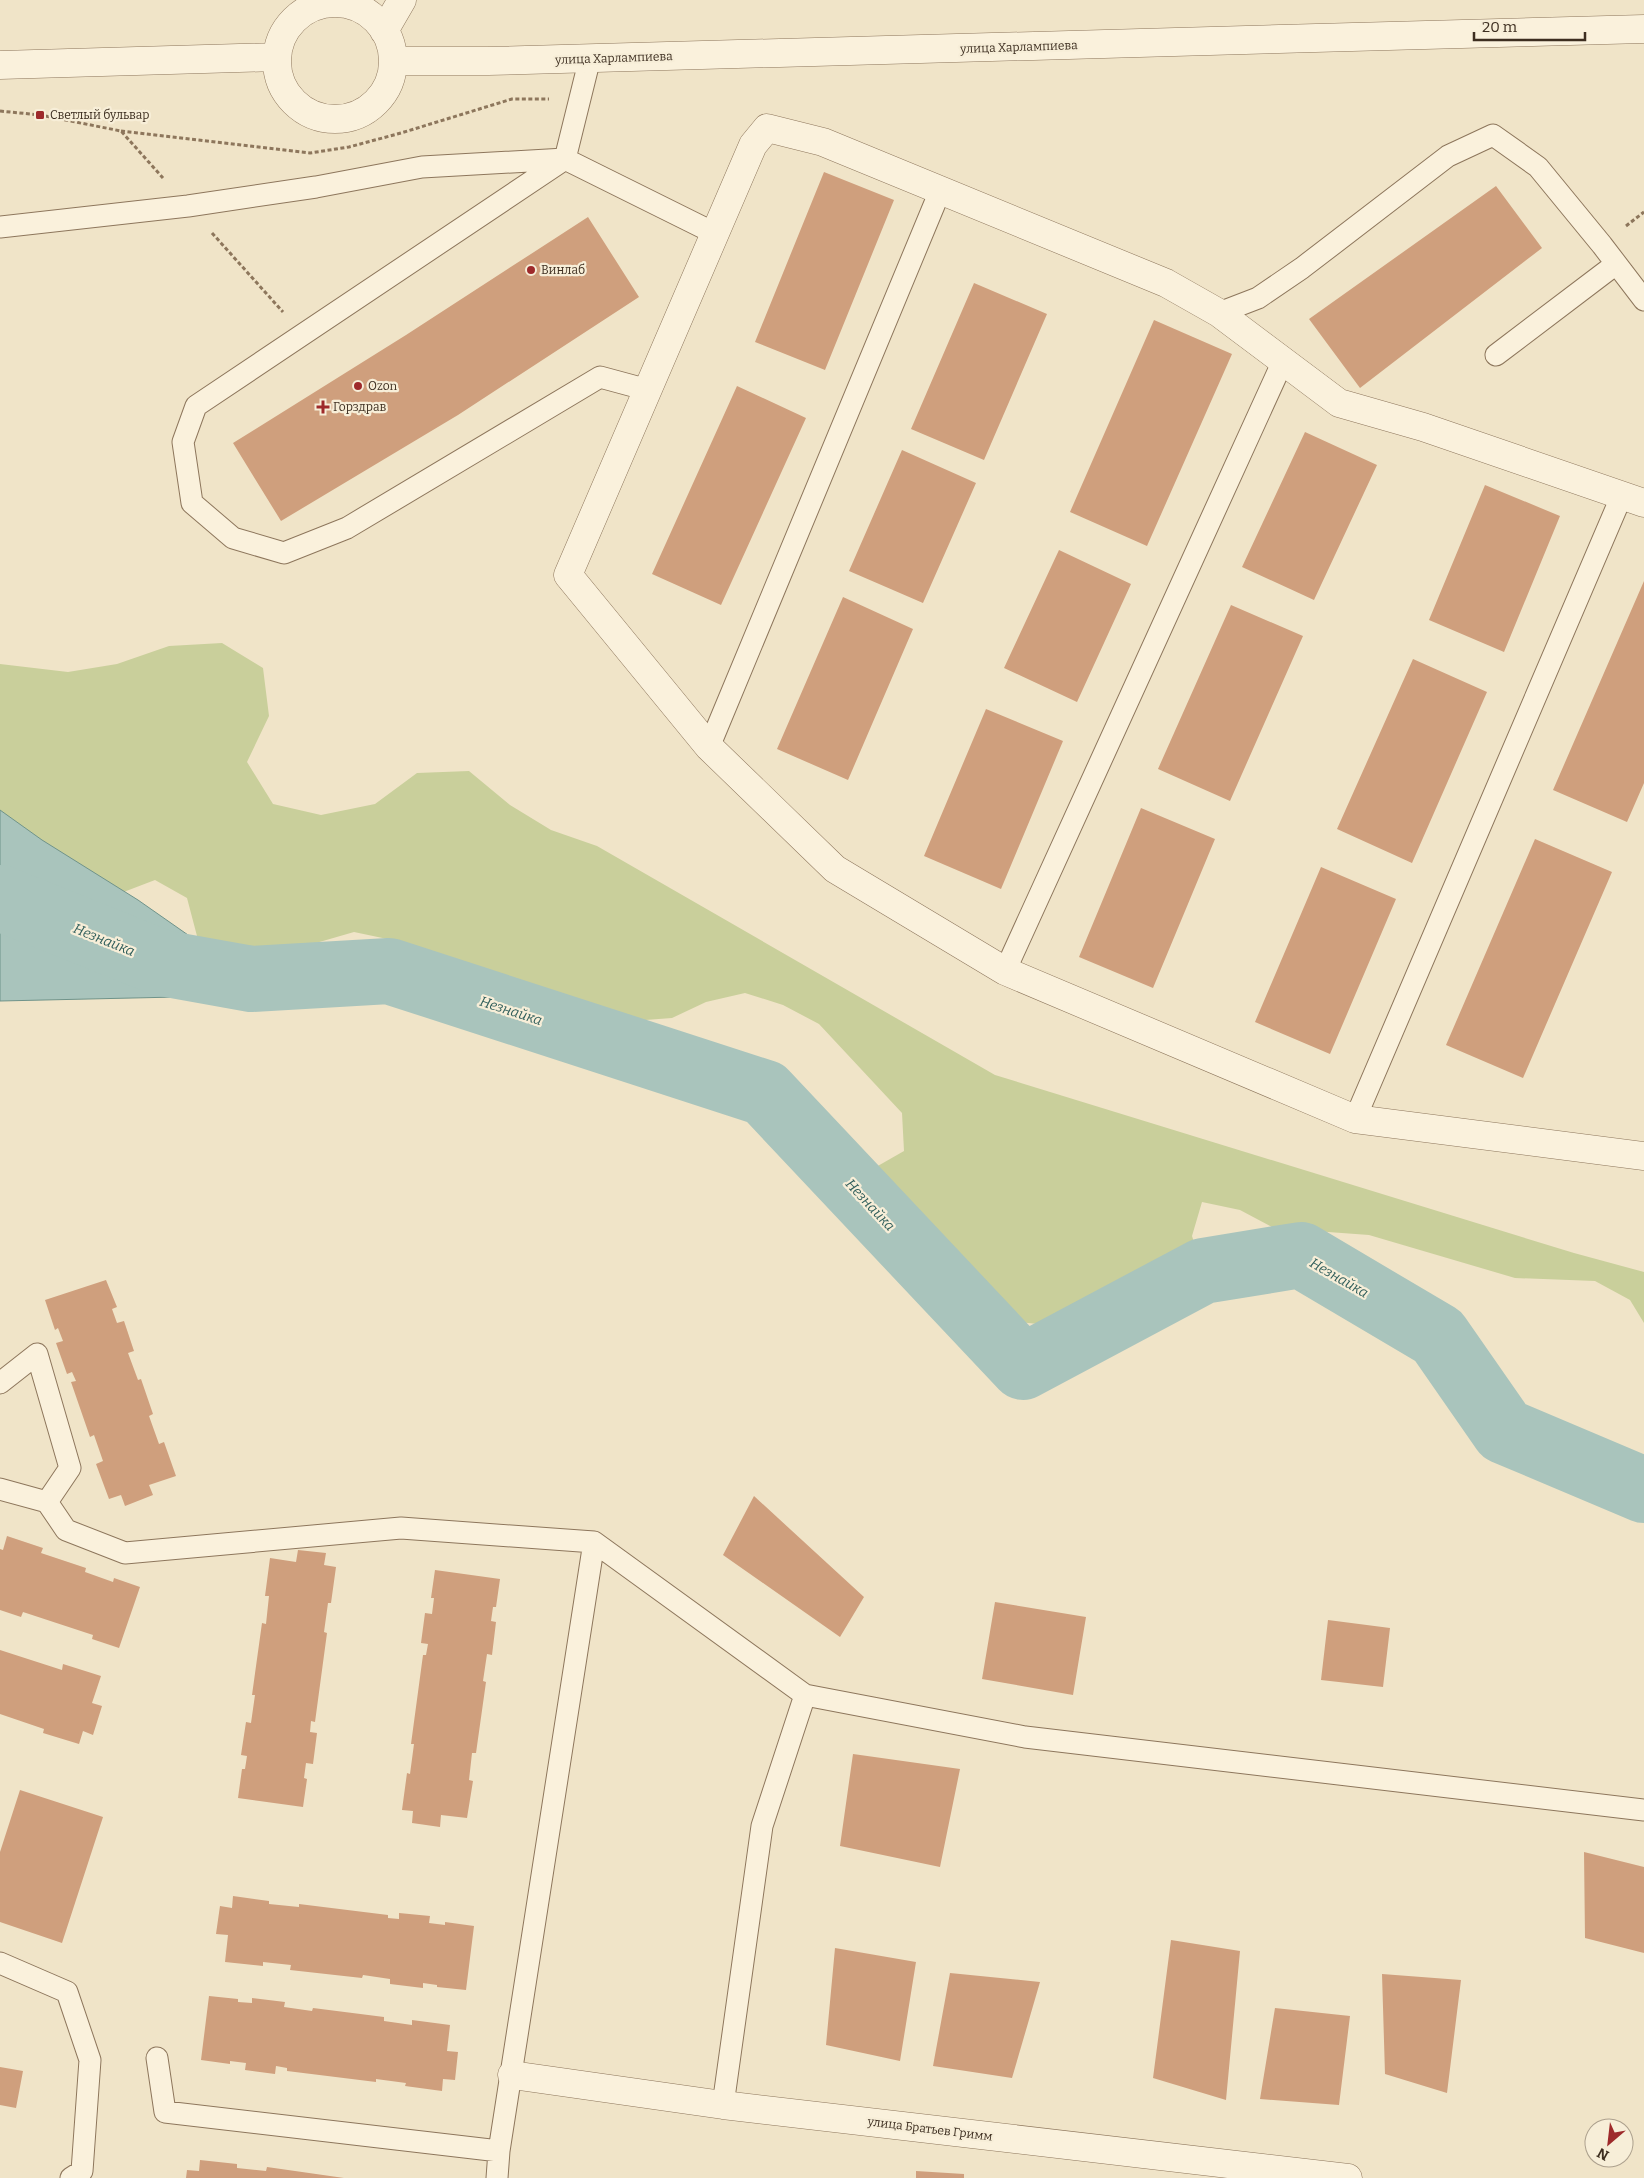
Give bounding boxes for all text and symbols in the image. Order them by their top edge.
scale bar [1474,10,1585,42]
text: 20 m [1482,18,1518,36]
street label: улица Харлампиева [959,38,1078,56]
street label: улица Харлампиева [554,49,673,67]
place label: Светлый бульвар [50,108,149,122]
marker: Светлый бульвар [34,109,46,121]
place label: Винлаб [541,263,585,277]
marker: Винлаб [525,264,537,276]
place label: Ozon [368,379,398,393]
marker: Ozon [352,380,364,392]
place label: Горздрав [333,400,386,414]
marker: Горздрав [317,401,329,413]
water label: Незнайка [71,920,137,960]
water label: Незнайка [478,993,544,1029]
water label: Незнайка [842,1176,898,1234]
water label: Незнайка [1307,1254,1371,1302]
street label: улица Братьев Гримм [866,2114,993,2144]
north arrow [1584,2118,1634,2168]
text: N [1594,2144,1612,2164]

